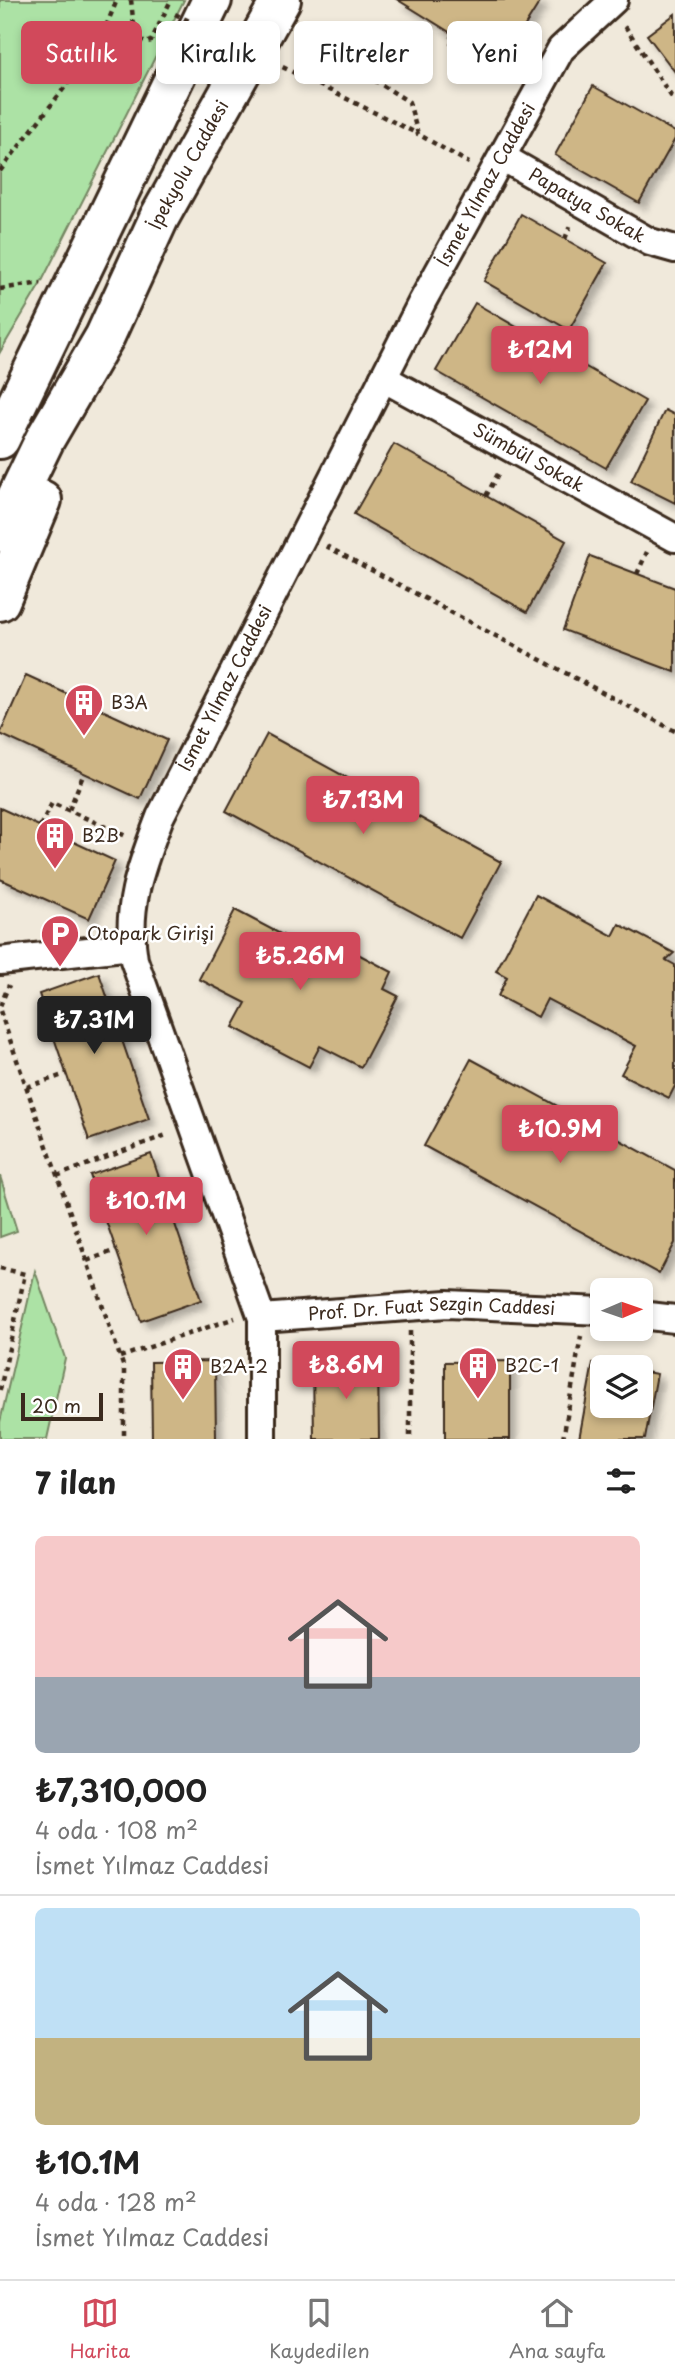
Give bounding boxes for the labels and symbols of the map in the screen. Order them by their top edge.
street label: İpekyolu Caddesi [141,95,234,233]
street label: İsmet Yılmaz Caddesi [429,97,541,271]
street label: Papatya Sokak [524,160,651,249]
pin: ₺12M [499,326,581,386]
street label: Sümbül Sokak [469,415,590,498]
street label: İsmet Yılmaz Caddesi [171,600,278,775]
building icon: B3A [63,682,105,737]
place label: B3A [111,688,148,715]
pin: ₺7.13M [306,776,420,836]
building icon: B2B [34,815,76,870]
place label: B2B [82,821,119,848]
parking icon: Otopark Girişi [39,913,81,968]
place label: Otopark Girişi [87,919,214,946]
pin: ₺5.26M [243,932,357,992]
pin: ₺7.31M [37,996,151,1056]
pin: ₺10.9M [503,1106,617,1165]
pin: ₺10.1M [89,1178,203,1237]
north arrow [590,1278,653,1340]
street label: Prof. Dr. Fuat Sezgin Caddesi [307,1289,556,1326]
pin: ₺8.6M [297,1342,395,1401]
building icon: B2C-1 [457,1345,499,1400]
building icon: B2A-2 [162,1346,204,1401]
place label: B2C-1 [505,1351,559,1378]
place label: B2A-2 [210,1352,268,1379]
scale bar [21,1390,103,1422]

